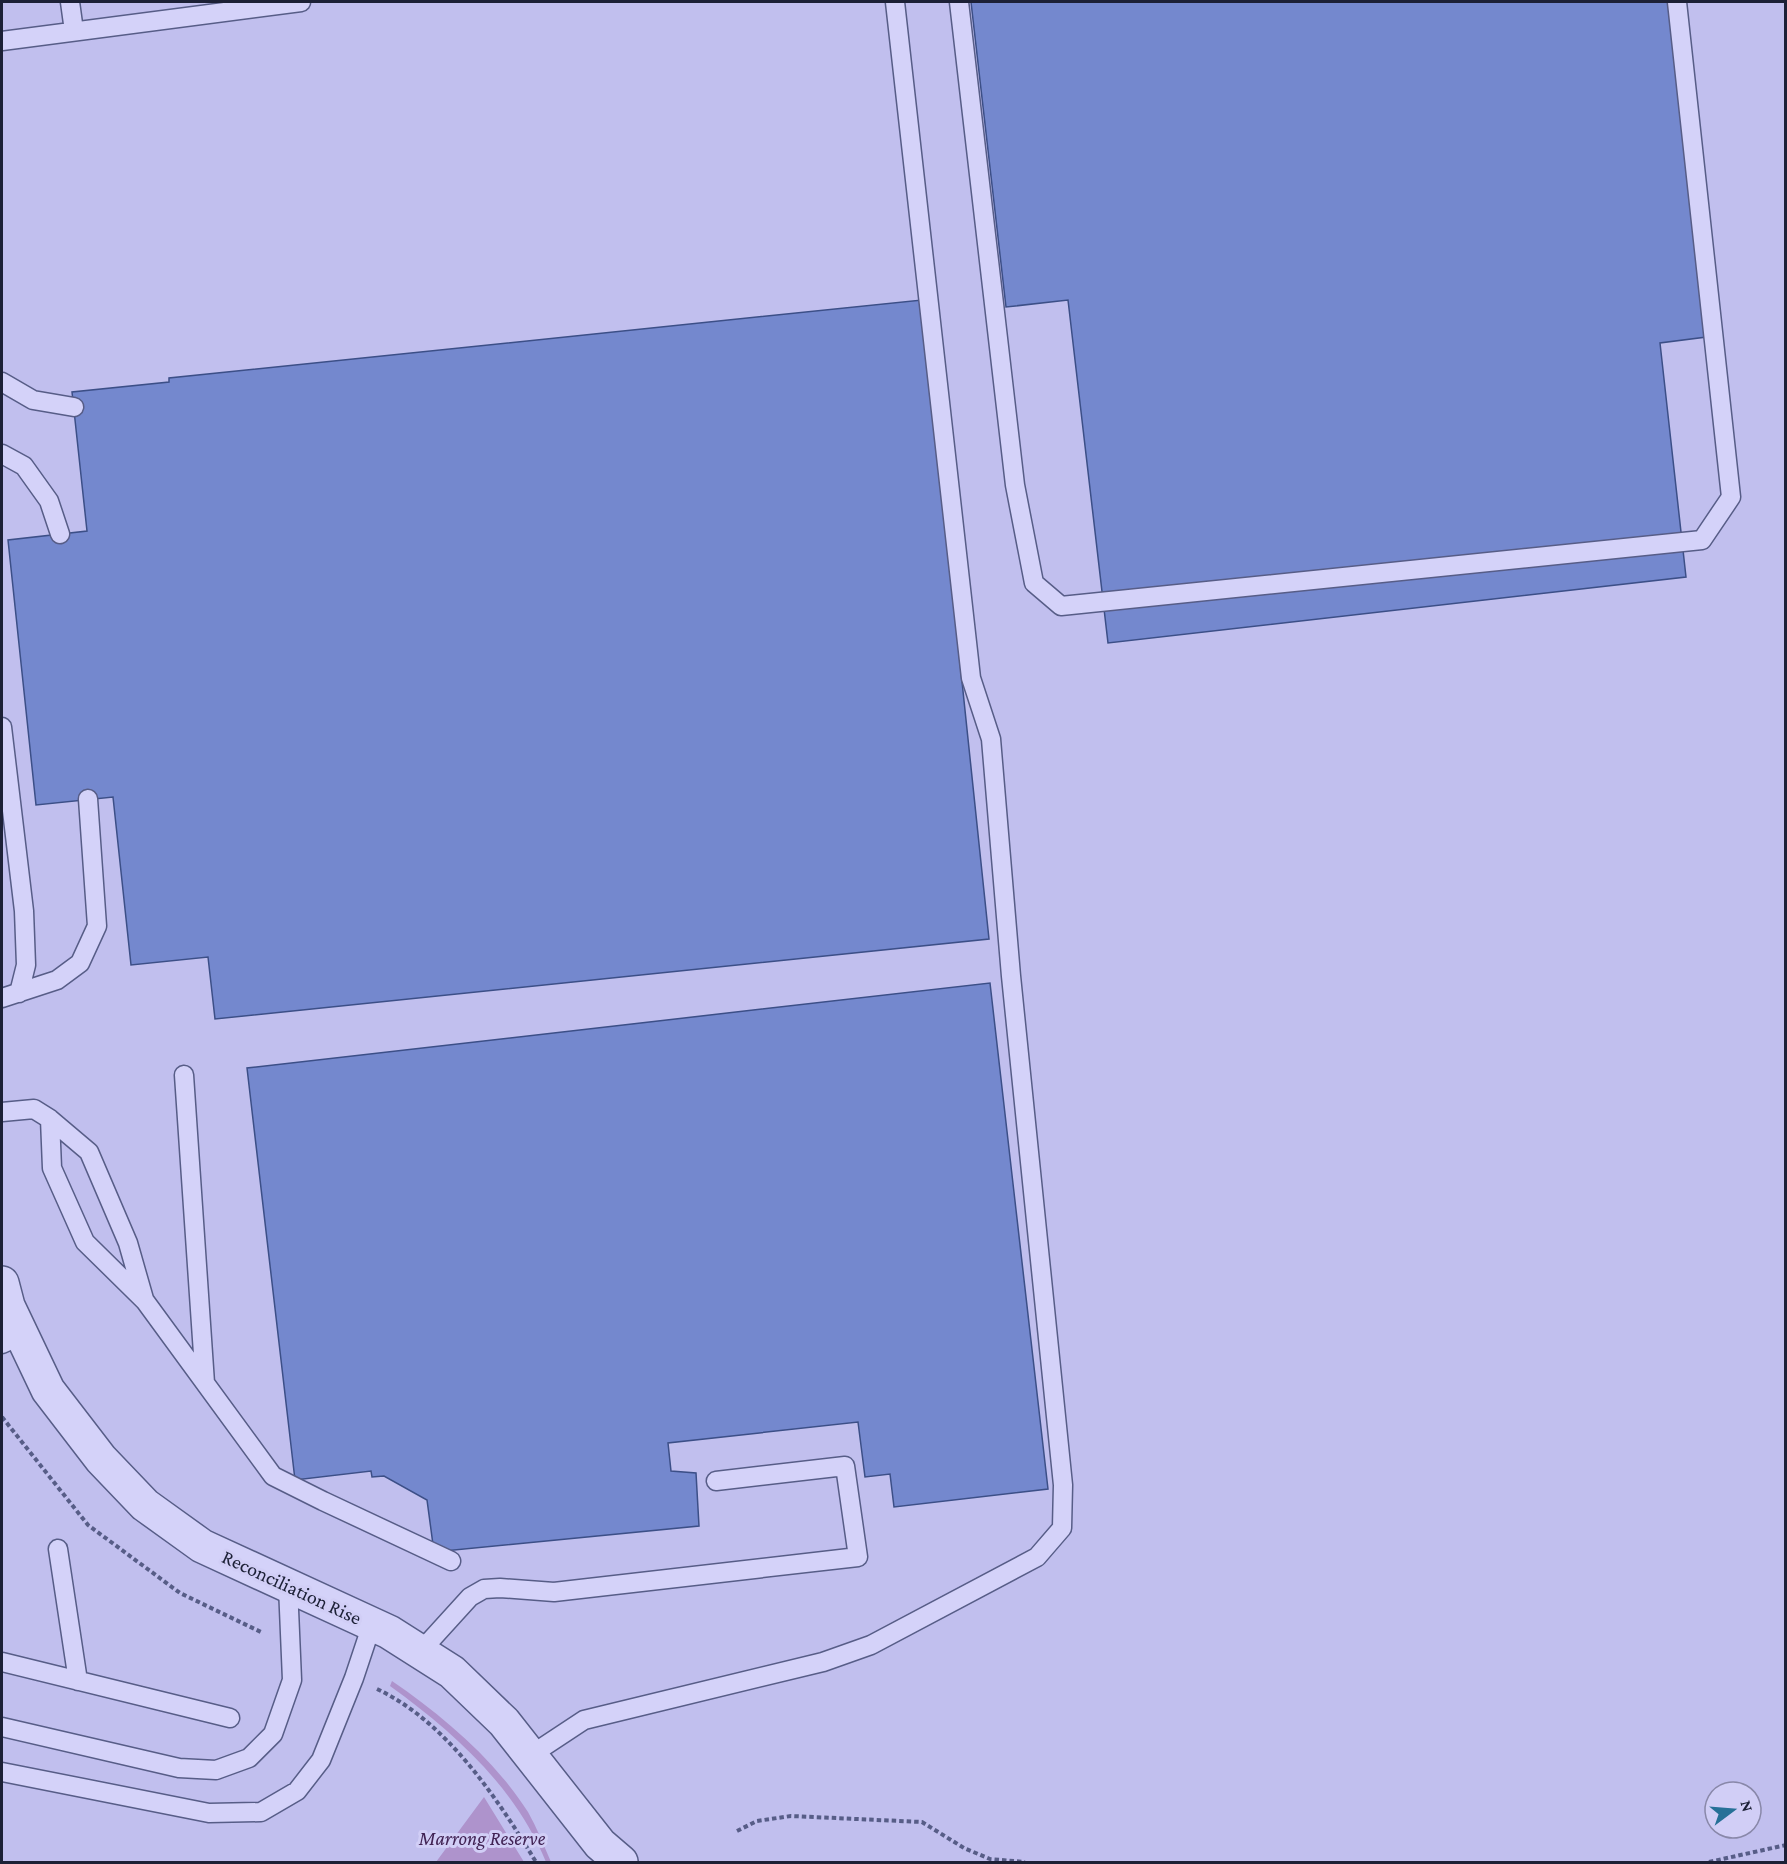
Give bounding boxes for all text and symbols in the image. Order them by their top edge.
street label: Reconciliation Rise [219,1545,365,1629]
north arrow [1703,1780,1763,1840]
text: N [1737,1798,1757,1814]
park label: Marrong Reserve [418,1827,546,1850]

